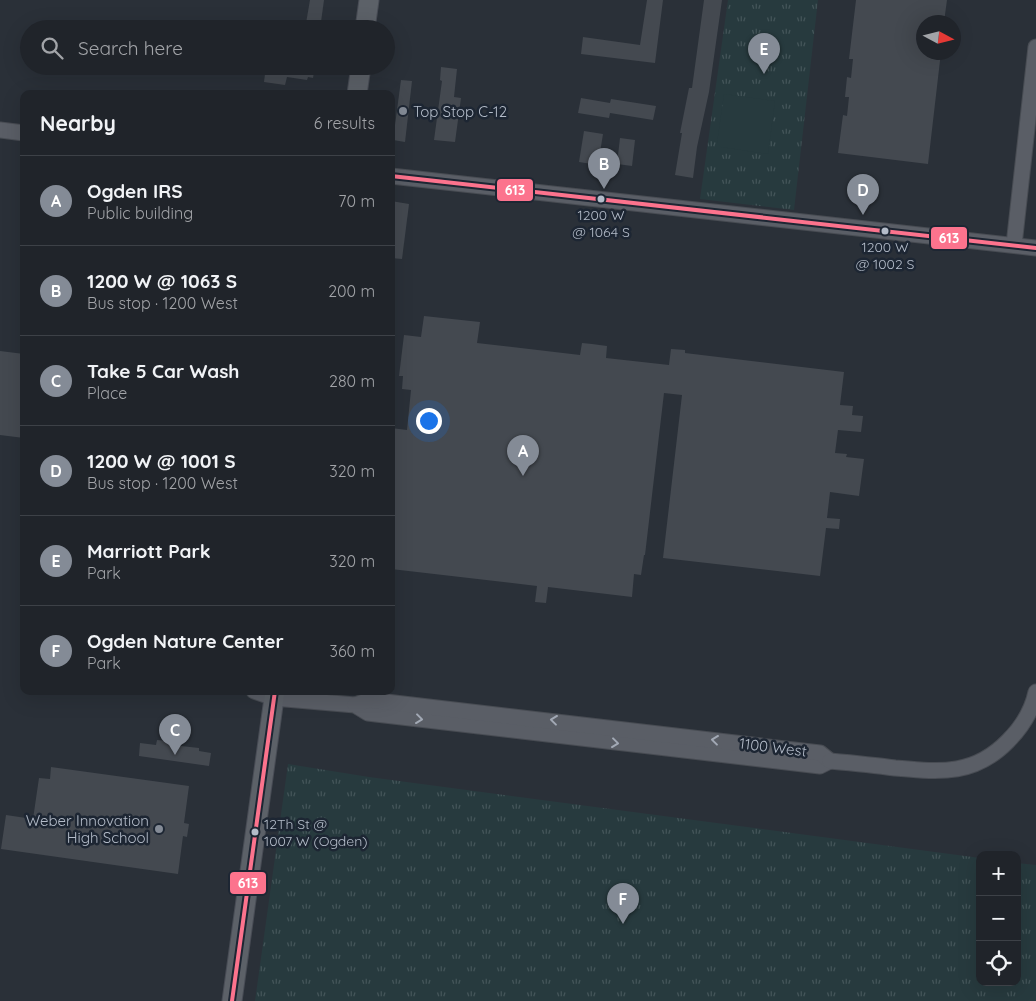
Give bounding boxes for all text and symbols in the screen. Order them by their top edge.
north arrow [916,15,961,60]
search box [20,20,395,75]
pin: E [748,33,780,74]
icon: search [38,34,66,62]
text: Search here [78,36,183,60]
place label: Top Stop C-12 [413,102,507,121]
marker: Top Stop C-12 [397,105,409,117]
text: Nearby [40,110,116,136]
text: 6 results [314,113,375,133]
pin: B [588,148,620,189]
pin: D [847,174,879,215]
line badge: 613 [496,178,534,202]
text: Ogden IRS [87,179,183,203]
text: 613 [505,181,525,199]
text: A [51,191,61,211]
text: 70 m [338,191,375,211]
marker: 1200 W @ 1064 S [596,194,606,204]
text: Public building [87,203,193,223]
place label: 1200 W @ 1064 S [572,206,630,241]
marker: 1200 W @ 1002 S [880,226,890,236]
line badge: 613 [930,226,968,250]
text: 613 [939,229,959,247]
place label: 1200 W @ 1002 S [856,238,914,273]
text: 1200 W @ 1063 S [87,269,237,293]
text: B [51,281,61,301]
text: 200 m [328,281,375,301]
text: Bus stop · 1200 West [87,293,238,313]
text: Take 5 Car Wash [87,359,240,383]
text: C [51,371,61,391]
text: 280 m [329,371,375,391]
text: Place [87,383,127,403]
your location [416,408,442,434]
pin: A [507,435,539,476]
text: 1200 W @ 1001 S [87,449,236,473]
text: D [50,461,62,481]
text: 320 m [329,461,375,481]
text: Bus stop · 1200 West [87,473,238,493]
text: Marriott Park [87,539,211,563]
text: E [51,551,61,571]
text: 320 m [329,551,375,571]
text: Park [87,563,121,583]
text: Ogden Nature Center [87,629,284,653]
text: F [52,641,61,661]
text: 360 m [330,641,375,661]
text: Park [87,653,121,673]
one-way arrow [415,713,423,724]
pin: C [159,714,191,755]
one-way arrow [549,715,557,726]
street label: 1100 West [738,733,808,761]
one-way arrow [711,735,719,746]
one-way arrow [611,737,619,748]
place label: Weber Innovation High School [26,811,149,847]
place label: 12Th St @ 1007 W (Ogden) [264,815,368,850]
marker: Weber Innovation High School [153,823,165,835]
marker: 12Th St @ 1007 W (Ogden) [250,827,260,837]
map controls [976,851,1021,986]
button: + [976,851,1021,896]
line badge: 613 [229,871,267,895]
text: 613 [238,874,258,892]
pin: F [607,883,639,924]
button: − [976,896,1021,941]
button: locate [976,941,1021,986]

